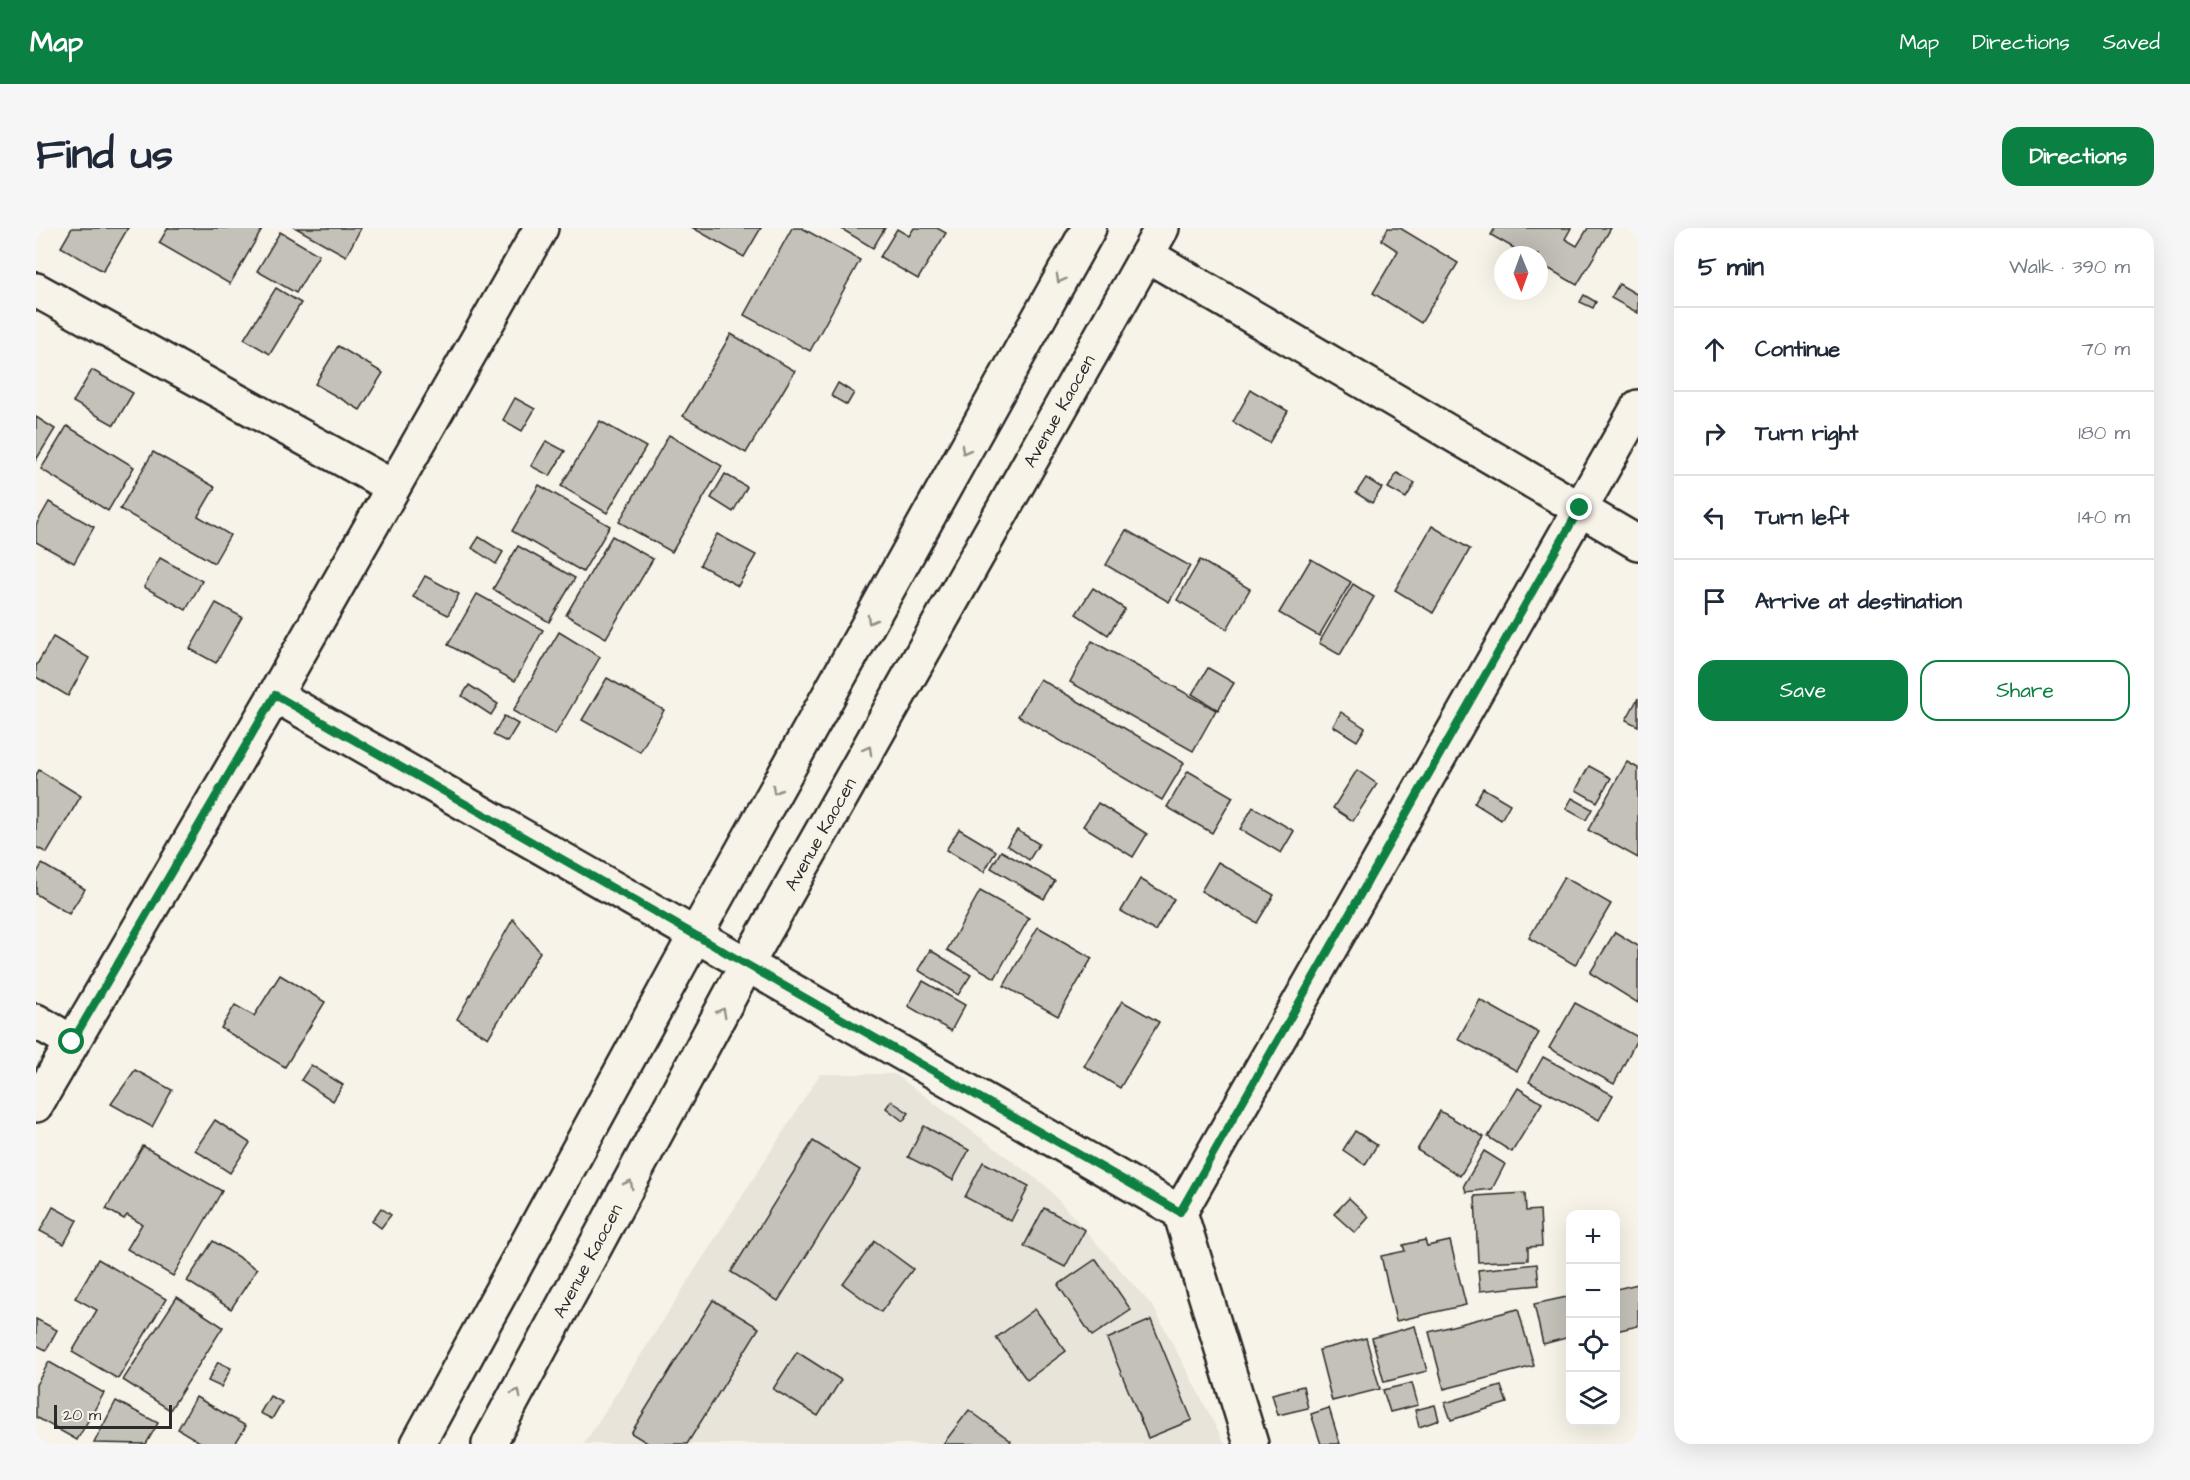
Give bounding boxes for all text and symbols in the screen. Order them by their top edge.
text: Map [30,23,83,62]
text: Map [1899,28,1939,57]
text: Directions [1972,28,2070,57]
text: Saved [2103,28,2160,57]
text: Find us [36,127,173,185]
button: Directions [2002,127,2154,186]
north arrow [1494,246,1548,300]
text: 5 min [1698,249,1764,285]
text: Walk · 390 m [2009,253,2130,281]
one-way arrow [1056,273,1067,283]
icon: ahead [1698,333,1731,366]
text: Continue [1755,334,1840,365]
text: 70 m [2082,335,2130,363]
street label: Avenue Kaocen [1017,350,1101,472]
icon: right [1698,417,1731,450]
text: Turn right [1755,418,1858,449]
text: 180 m [2078,419,2130,447]
one-way arrow [961,443,972,454]
route end [1566,494,1592,520]
icon: left [1698,501,1731,534]
text: Turn left [1755,502,1849,533]
text: 140 m [2078,503,2130,531]
icon: arrive [1698,585,1731,618]
text: Arrive at destination [1755,586,1962,617]
one-way arrow [867,614,878,624]
button: Save [1698,660,1908,721]
button: Share [1920,660,2130,721]
one-way arrow [861,746,872,757]
street label: Avenue Kaocen [779,773,862,895]
one-way arrow [772,784,783,795]
one-way arrow [715,1008,726,1018]
route start [58,1028,84,1054]
one-way arrow [622,1180,633,1190]
street label: Avenue Kaocen [547,1200,629,1322]
map controls [1566,1210,1620,1426]
button: + [1566,1210,1620,1264]
button: − [1566,1264,1620,1318]
button: locate [1566,1318,1620,1372]
button: layers [1566,1372,1620,1426]
one-way arrow [509,1388,521,1399]
scale bar [54,1402,172,1430]
text: 20 m [63,1404,101,1426]

